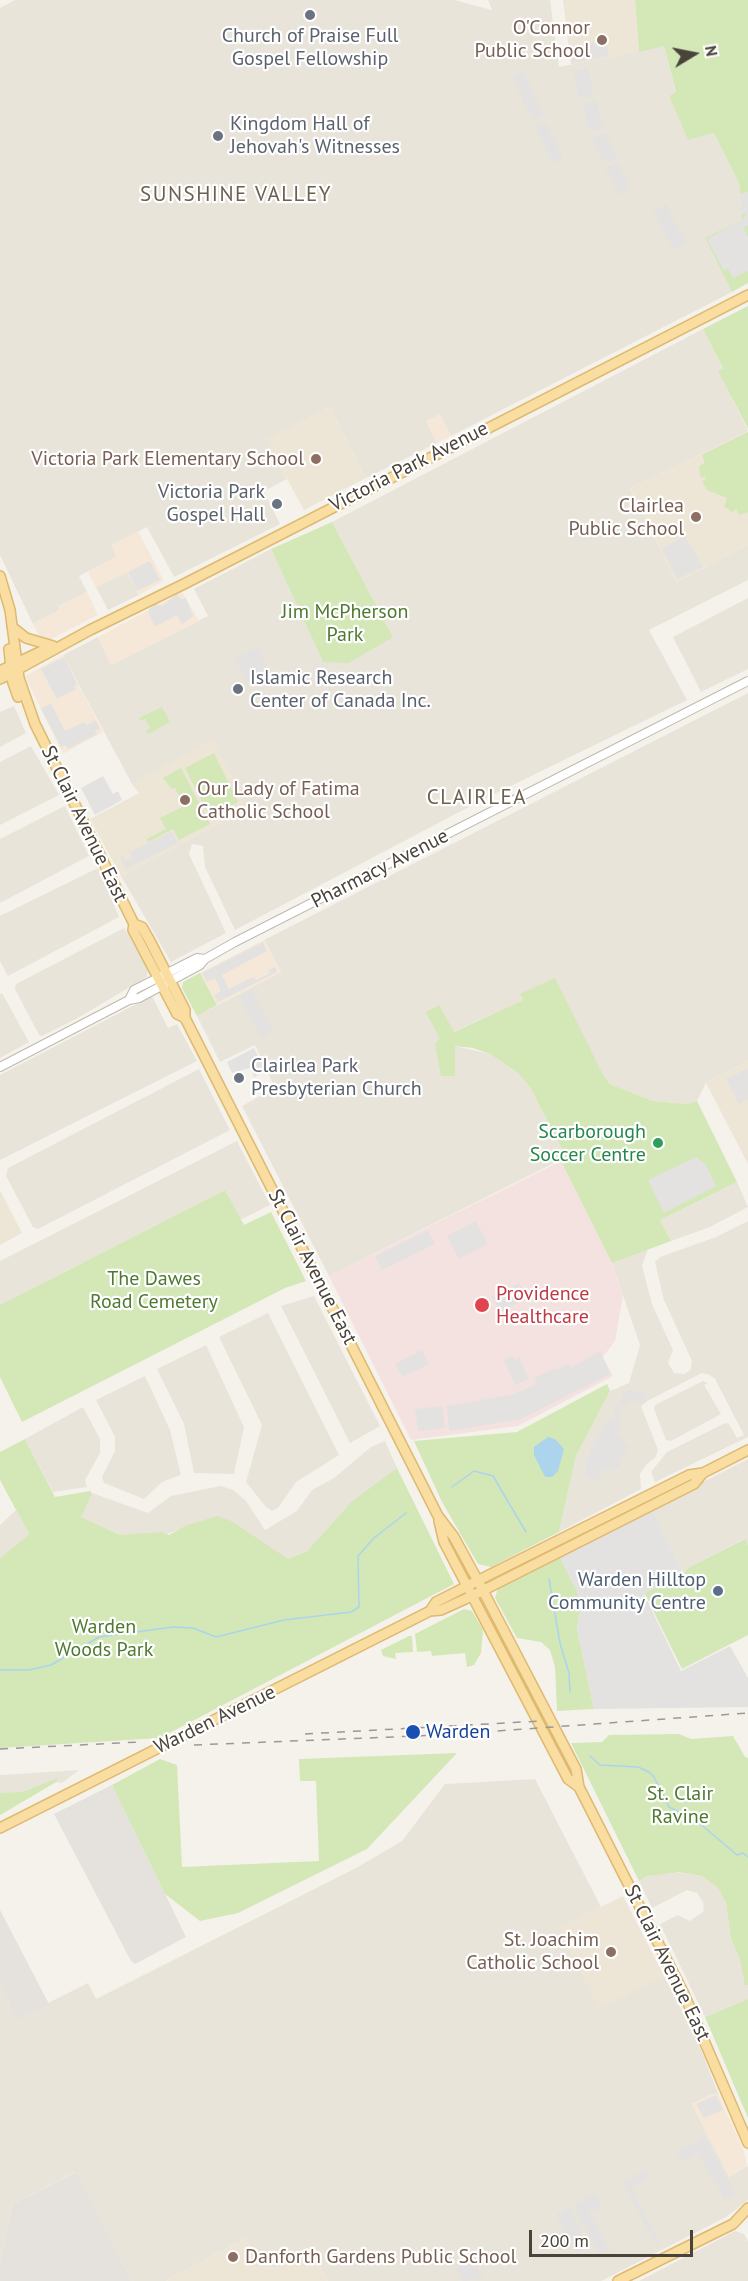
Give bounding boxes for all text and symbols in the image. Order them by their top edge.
marker: Church of Praise Full Gospel Fellowship [303,8,317,22]
place label: O'Connor Public School [475,16,590,63]
place label: Church of Praise Full Gospel Fellowship [222,24,398,71]
north arrow [664,24,724,84]
marker: O'Connor Public School [595,33,609,47]
text: N [701,44,722,58]
place label: Kingdom Hall of Jehovah's Witnesses [230,112,400,159]
marker: Kingdom Hall of Jehovah's Witnesses [211,129,225,143]
district label: SUNSHINE VALLEY [140,182,332,208]
street label: Victoria Park Avenue [326,417,492,517]
place label: Victoria Park Elementary School [31,447,304,471]
marker: Victoria Park Elementary School [309,452,323,466]
place label: Victoria Park Gospel Hall [158,480,265,527]
place label: Clairlea Public School [569,494,684,541]
marker: Victoria Park Gospel Hall [270,497,284,511]
marker: Clairlea Public School [689,510,703,524]
park label: Jim McPherson Park [282,600,408,647]
place label: Islamic Research Center of Canada Inc. [250,666,431,713]
marker: Islamic Research Center of Canada Inc. [231,682,245,696]
street label: St Clair Avenue East [36,742,132,906]
place label: Our Lady of Fatima Catholic School [197,777,360,824]
district label: CLAIRLEA [427,785,527,811]
marker: Our Lady of Fatima Catholic School [178,793,192,807]
street label: Pharmacy Avenue [307,824,453,914]
place label: Clairlea Park Presbyterian Church [251,1054,422,1101]
marker: Clairlea Park Presbyterian Church [232,1071,246,1085]
place label: Scarborough Soccer Centre [530,1120,646,1167]
marker: Scarborough Soccer Centre [651,1136,665,1150]
street label: St Clair Avenue East [262,1185,362,1349]
park label: The Dawes Road Cemetery [90,1267,218,1314]
place label: Providence Healthcare [496,1282,589,1329]
marker: Providence Healthcare [473,1296,491,1314]
place label: Warden Hilltop Community Centre [548,1568,706,1615]
marker: Warden Hilltop Community Centre [711,1584,725,1598]
park label: Warden Woods Park [55,1615,153,1662]
street label: Warden Avenue [150,1680,280,1760]
place label: Warden [426,1720,490,1744]
marker: Warden [404,1723,422,1741]
park label: St. Clair Ravine [647,1782,713,1829]
street label: St Clair Avenue East [619,1881,715,2045]
place label: St. Joachim Catholic School [466,1928,599,1975]
marker: St. Joachim Catholic School [604,1945,618,1959]
scale bar [532,2218,696,2256]
text: 200 m [540,2229,589,2252]
place label: Danforth Gardens Public School [245,2245,516,2269]
marker: Danforth Gardens Public School [226,2250,240,2264]

